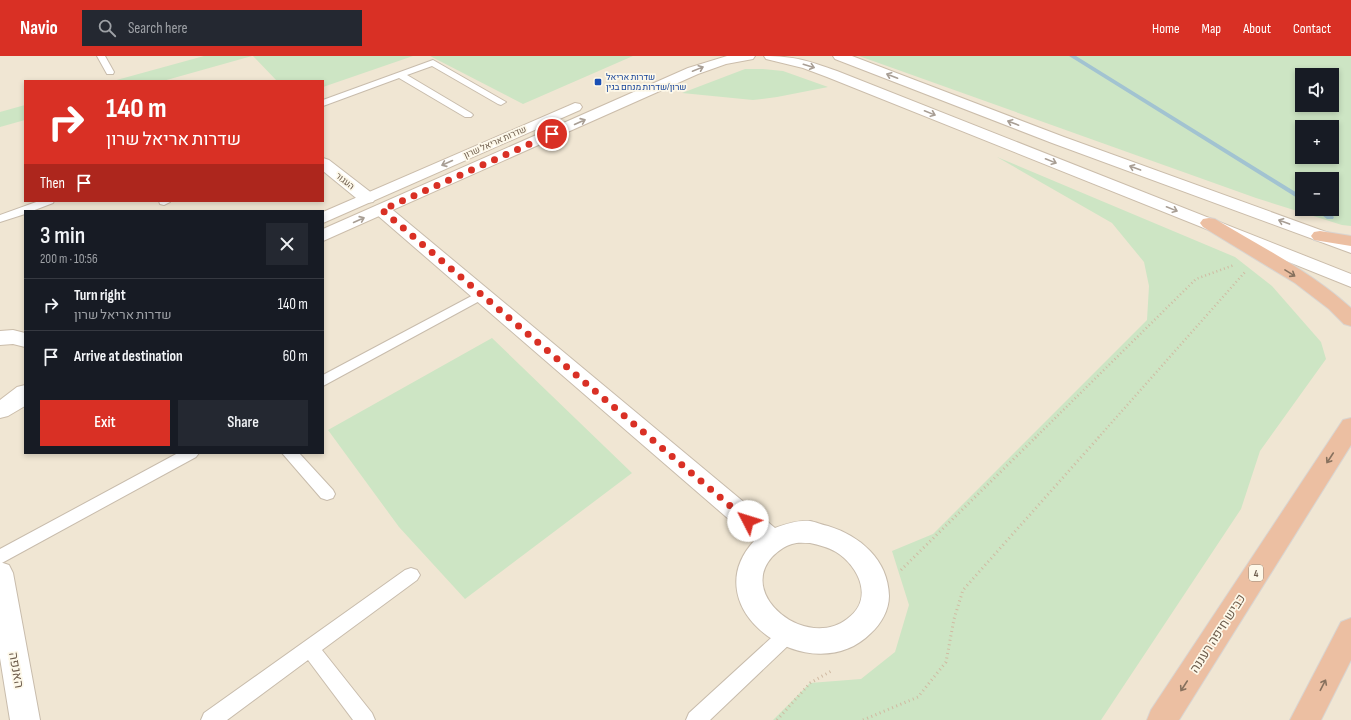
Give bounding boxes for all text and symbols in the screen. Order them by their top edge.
search box [82,10,362,46]
text: Navio [20,17,58,40]
icon: search [96,17,118,39]
text: Search here [128,19,188,38]
text: Home [1152,20,1180,37]
text: Map [1202,20,1221,37]
text: About [1243,20,1271,37]
text: Contact [1293,20,1331,37]
one-way arrow [803,63,816,70]
one-way arrow [692,64,704,72]
map controls [1295,68,1339,216]
button: sound [1295,68,1339,112]
place label: שדרות אריאל שרון/שדרות מנחם בגין [606,72,687,93]
one-way arrow [886,72,898,80]
marker: שדרות אריאל שרון/שדרות מנחם בגין [593,77,603,87]
text: 140 m [106,92,167,125]
icon: right [40,96,92,148]
one-way arrow [924,109,936,117]
pin [535,117,569,151]
one-way arrow [573,117,585,125]
one-way arrow [1008,118,1020,126]
button: + [1295,120,1339,164]
icon: arrive [541,123,563,145]
street label: שדרות אריאל שרון [462,124,528,161]
text: שדרות אריאל שרון [106,129,241,150]
one-way arrow [1045,157,1057,165]
one-way arrow [442,160,454,167]
one-way arrow [1130,164,1142,172]
street label: העגור [333,170,356,192]
icon: arrive [73,172,95,194]
button: − [1295,172,1339,216]
text: Then [40,174,65,193]
one-way arrow [1165,205,1177,213]
one-way arrow [352,216,364,223]
one-way arrow [1278,218,1290,226]
text: 3 min [40,221,85,250]
button: close [266,223,308,265]
text: 200 m · 10:56 [40,251,98,267]
one-way arrow [1284,269,1296,277]
text: Turn right [74,286,126,305]
icon: right [40,294,62,316]
text: 140 m [278,295,308,314]
text: שדרות אריאל שרון [74,307,172,323]
icon: arrive [40,346,62,368]
text: Arrive at destination [74,347,183,366]
text: 60 m [283,347,308,366]
button: Exit [40,400,170,446]
button: Share [178,400,308,446]
one-way arrow [1326,453,1334,464]
position arrow [727,500,769,542]
road number: 4 [1249,565,1263,581]
street label: כביש חיפה רעננה [1186,591,1249,676]
street label: האנפה [5,651,27,690]
one-way arrow [1180,680,1188,691]
one-way arrow [1320,680,1327,692]

